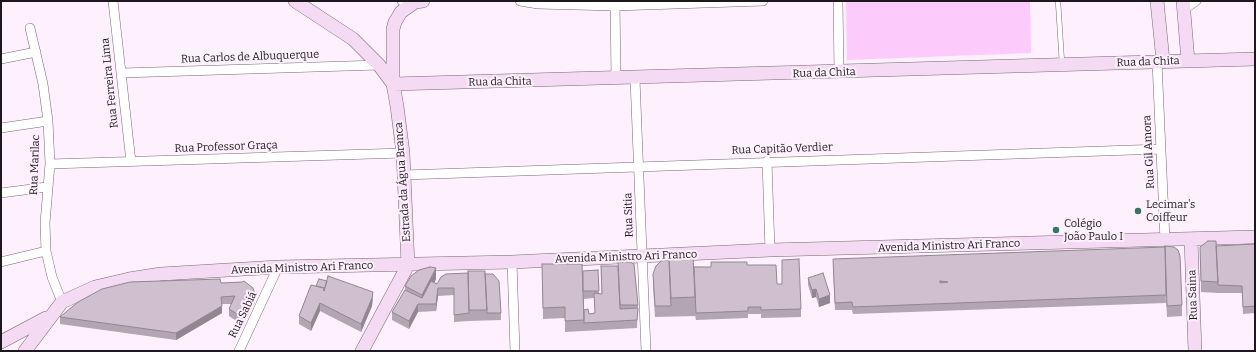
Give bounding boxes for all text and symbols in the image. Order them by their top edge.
street label: Rua Ferreira Lima [99,37,121,129]
street label: Rua Carlos de Albuquerque [181,48,319,66]
street label: Rua da Chita [1116,54,1180,70]
street label: Rua da Chita [792,65,856,81]
street label: Rua da Chita [468,75,532,89]
street label: Rua Gil Amora [1140,115,1158,189]
street label: Estrada da Água Branca [392,122,414,242]
street label: Rua Marilac [27,135,43,195]
street label: Rua Professor Graça [174,139,278,155]
street label: Rua Capitão Verdier [731,141,833,157]
street label: Rua Sitia [622,192,636,238]
place label: Lecimar's Coiffeur [1146,198,1195,224]
marker: Lecimar's Coiffeur [1133,206,1143,216]
place label: Colégio João Paulo I [1064,217,1123,243]
marker: Colégio João Paulo I [1051,225,1061,235]
street label: Avenida Ministro Ari Franco [878,237,1020,255]
street label: Avenida Ministro Ari Franco [555,248,697,266]
street label: Avenida Ministro Ari Franco [231,259,373,277]
street label: Rua Saina [1186,269,1200,321]
street label: Rua Sabiá [226,290,260,340]

